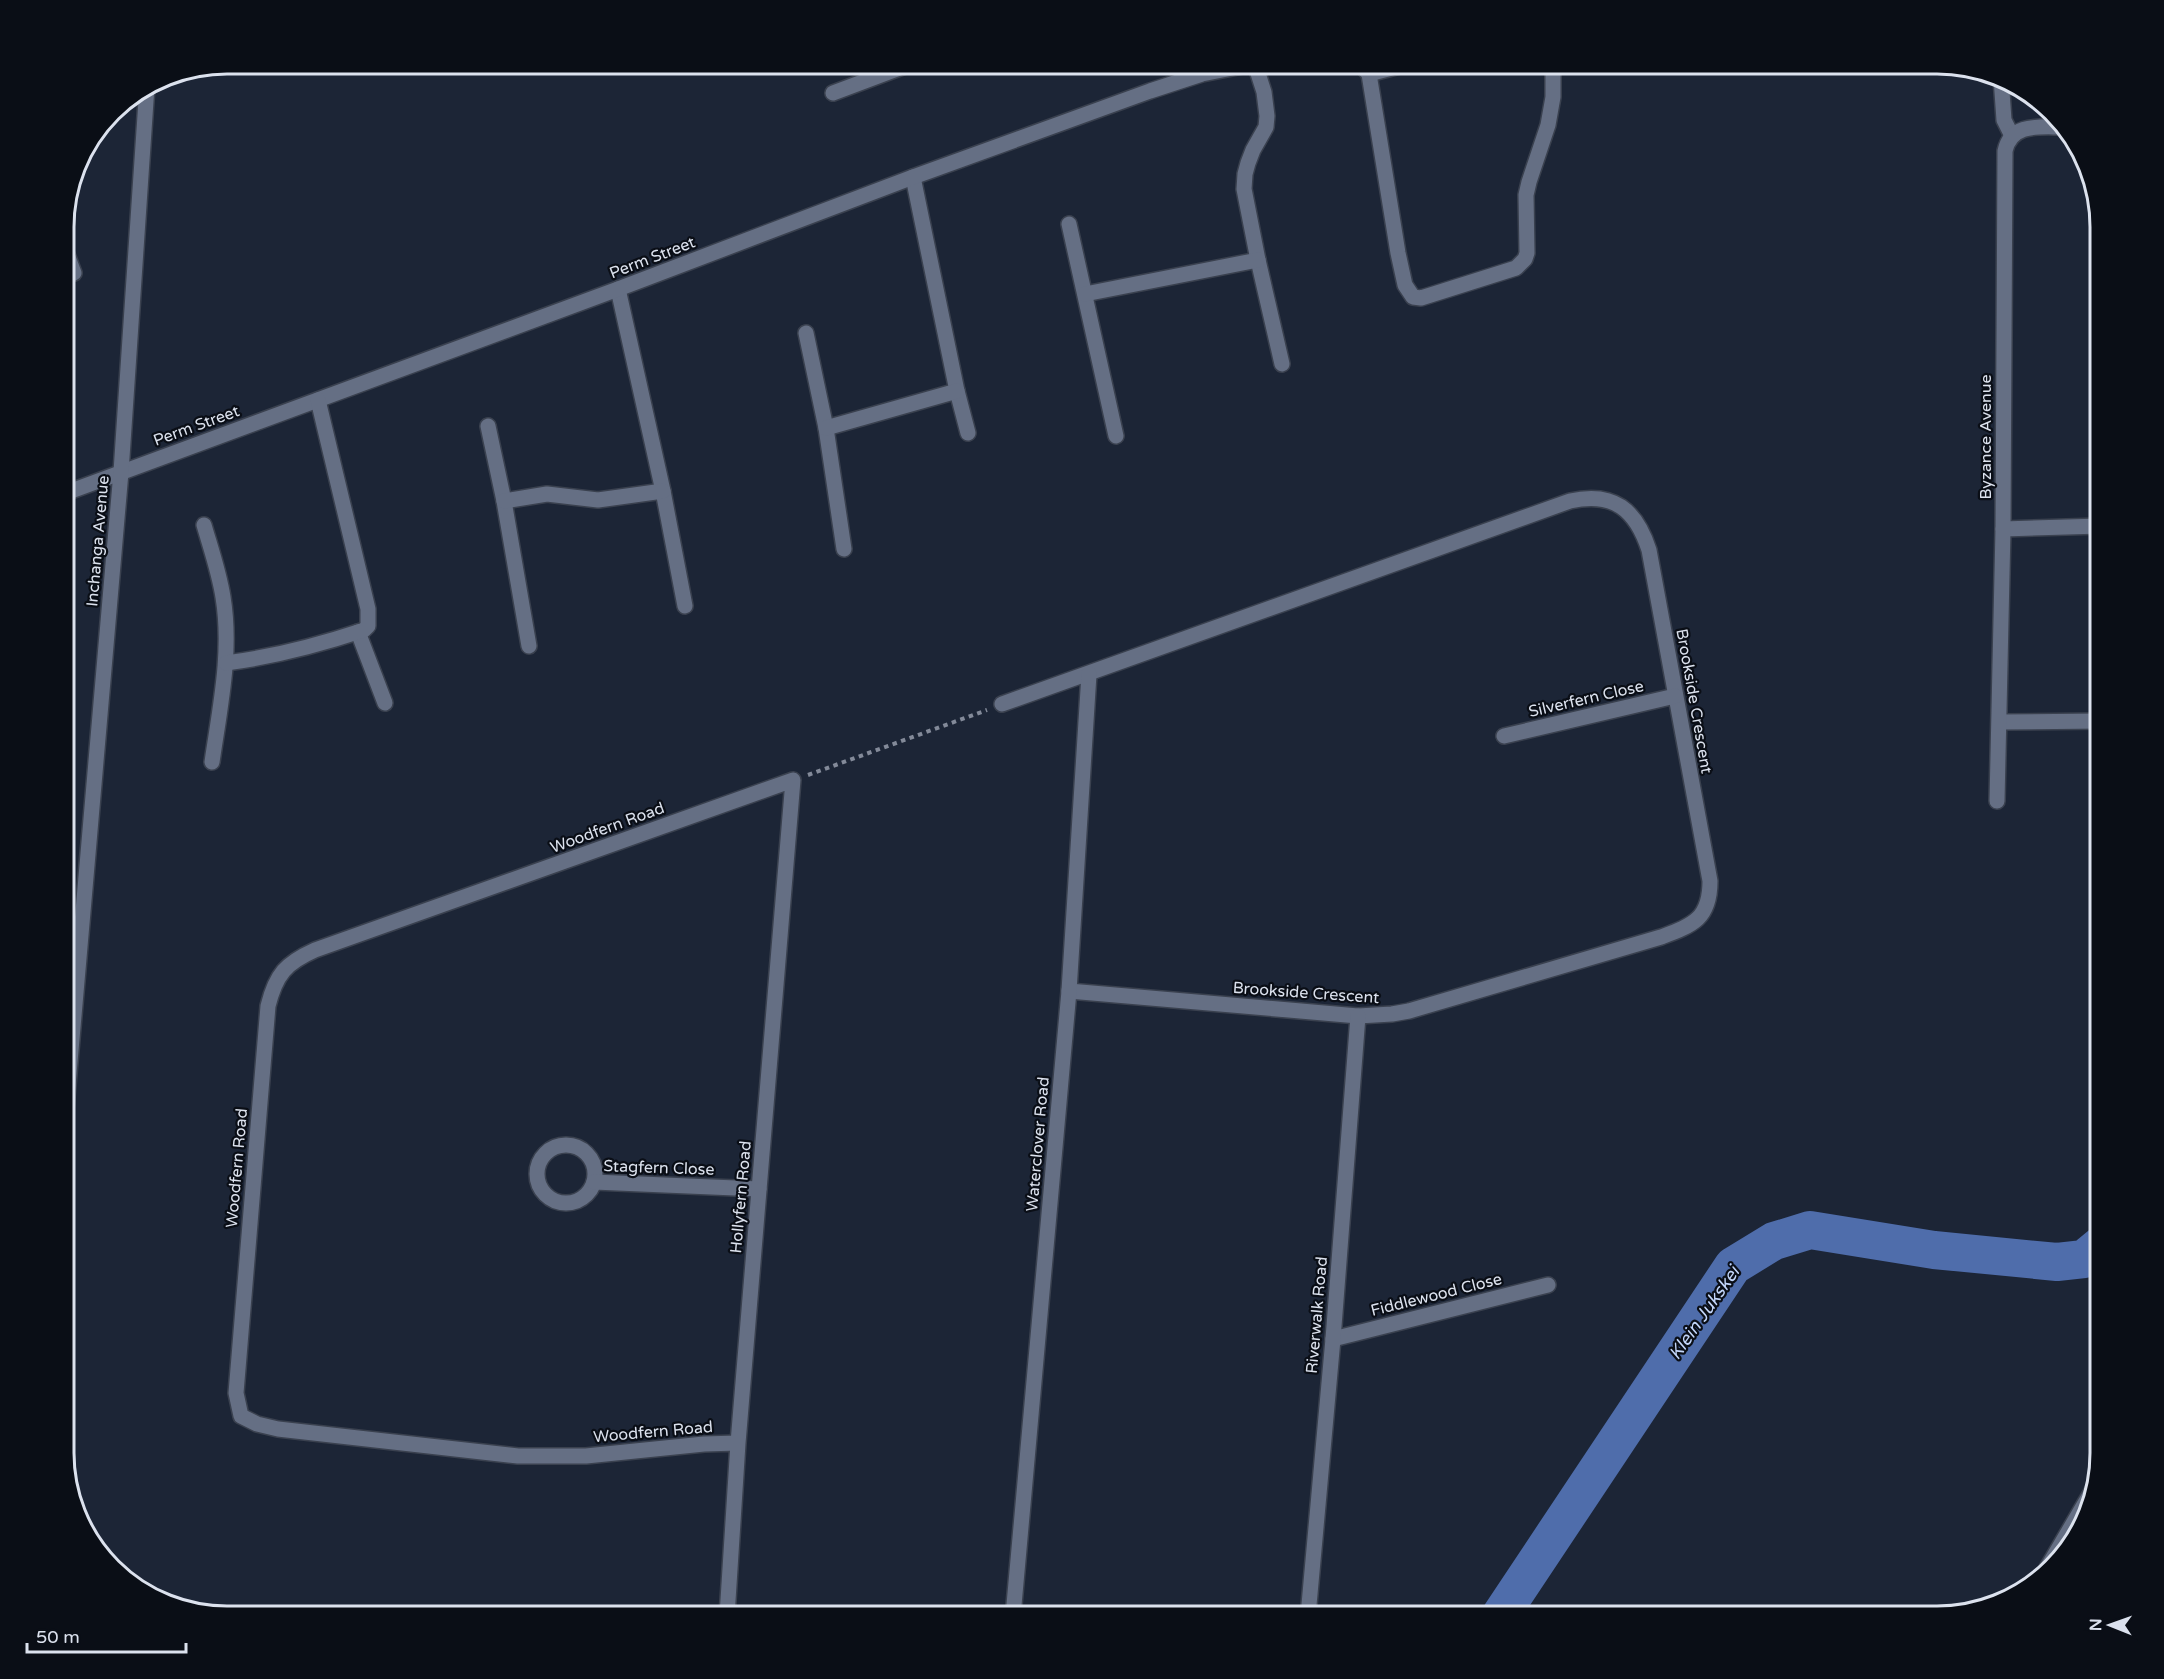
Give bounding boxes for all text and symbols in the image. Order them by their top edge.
street label: Perm Street [607,232,698,283]
street label: Byzance Avenue [1976,374,1996,500]
street label: Perm Street [150,401,242,451]
street label: Inchanga Avenue [82,475,114,608]
street label: Brookside Crescent [1671,627,1717,775]
street label: Silverfern Close [1527,676,1646,722]
street label: Woodfern Road [548,798,667,858]
street label: Brookside Crescent [1232,978,1380,1008]
street label: Waterclover Road [1022,1076,1054,1212]
street label: Woodfern Road [222,1107,252,1229]
street label: Hollyfern Road [726,1140,756,1254]
street label: Stagfern Close [603,1156,715,1180]
street label: Riverwalk Road [1302,1256,1332,1375]
water label: Klein Jukskei [1664,1260,1746,1364]
street label: Fiddlewood Close [1369,1269,1504,1321]
street label: Woodfern Road [592,1417,714,1447]
north arrow [2080,1595,2140,1655]
scale bar [27,1616,186,1654]
text: N [2086,1618,2106,1631]
text: 50 m [36,1626,80,1648]

